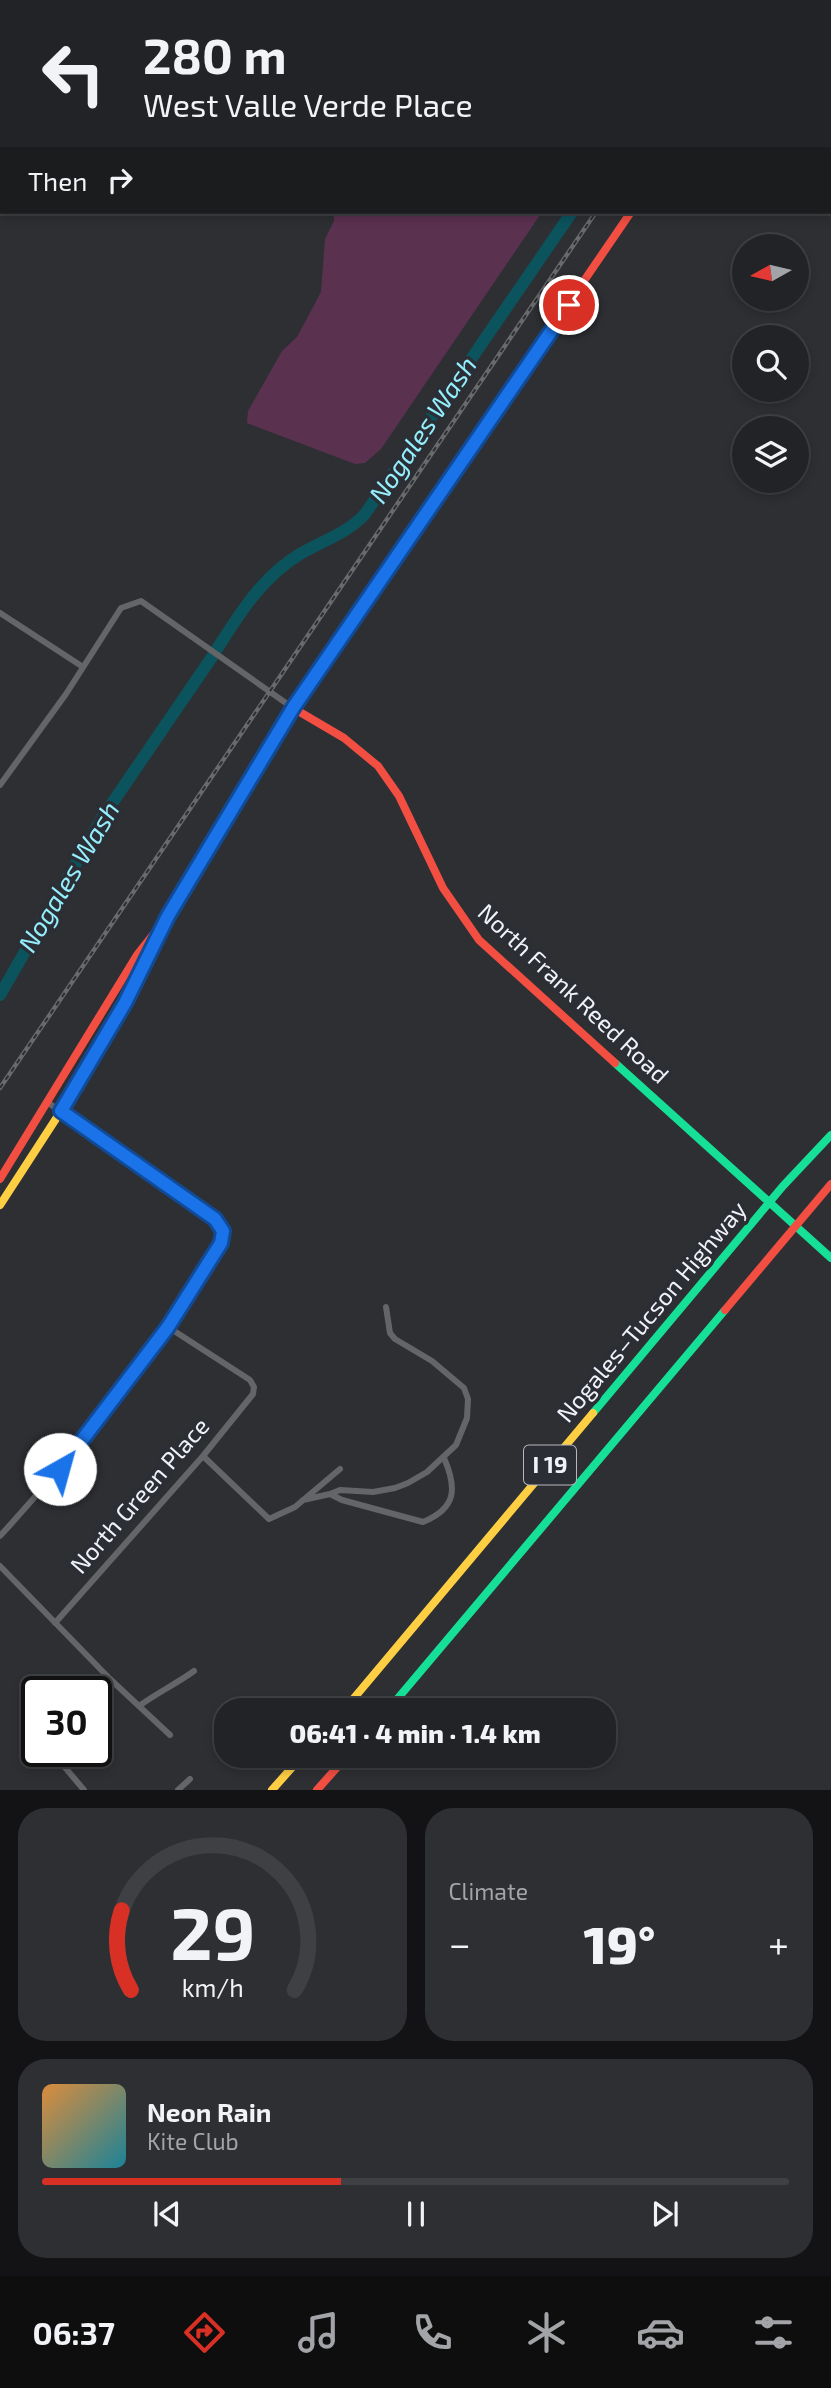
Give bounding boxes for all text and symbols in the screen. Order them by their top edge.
text: 280 m [143,25,287,84]
icon: left [28,28,119,119]
text: West Valle Verde Place [143,85,473,123]
icon: right [101,161,139,199]
text: Then [28,165,87,196]
north arrow [732,234,808,312]
map controls [732,234,809,493]
pin [539,275,599,335]
icon: arrive [550,286,588,324]
button: search [732,325,809,402]
water label: Nogales Wash [361,350,482,508]
button: layers [732,416,809,493]
water label: Nogales Wash [11,795,125,957]
street label: North Frank Reed Road [473,897,675,1089]
street label: Nogales–Tucson Highway [550,1194,752,1427]
street label: North Green Place [63,1411,214,1579]
position arrow [23,1432,97,1506]
road number: I 19 [524,1446,576,1484]
speed limit sign: 30 [21,1676,112,1767]
text: 06:41 · 4 min · 1.4 km [289,1717,541,1748]
text: Climate [449,1877,528,1905]
text: 29 [170,1888,255,1976]
text: 19° [583,1912,655,1974]
text: − [449,1920,471,1966]
text: + [768,1920,789,1966]
text: km/h [181,1972,243,2002]
text: Neon Rain [147,2096,271,2127]
text: Kite Club [147,2127,239,2155]
icon: previous [148,2195,186,2233]
icon: pause [397,2195,435,2233]
icon: next [646,2195,684,2233]
icon: directions [180,2308,229,2357]
icon: music [294,2308,343,2357]
icon: phone [408,2308,457,2357]
icon: climate [522,2308,571,2357]
icon: car [636,2308,685,2357]
icon: filters [749,2308,798,2357]
text: 06:37 [32,2313,115,2351]

